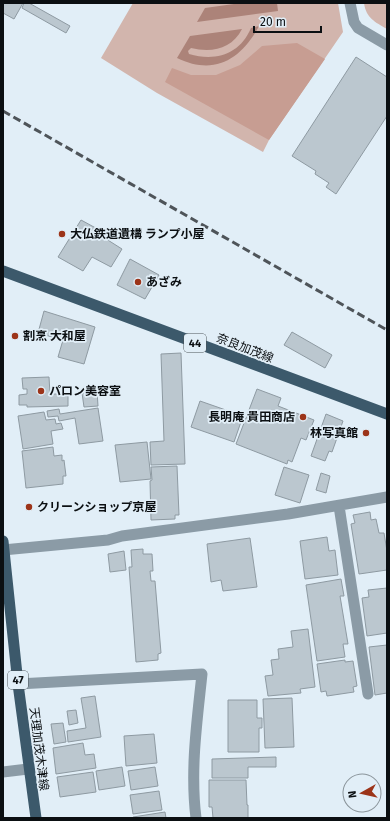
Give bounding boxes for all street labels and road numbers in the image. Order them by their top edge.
street label: 奈良加茂線 [214,331,276,365]
road number: 44 [184,334,206,352]
road number: 47 [8,671,28,689]
street label: 天理加茂木津線 [27,706,51,792]

